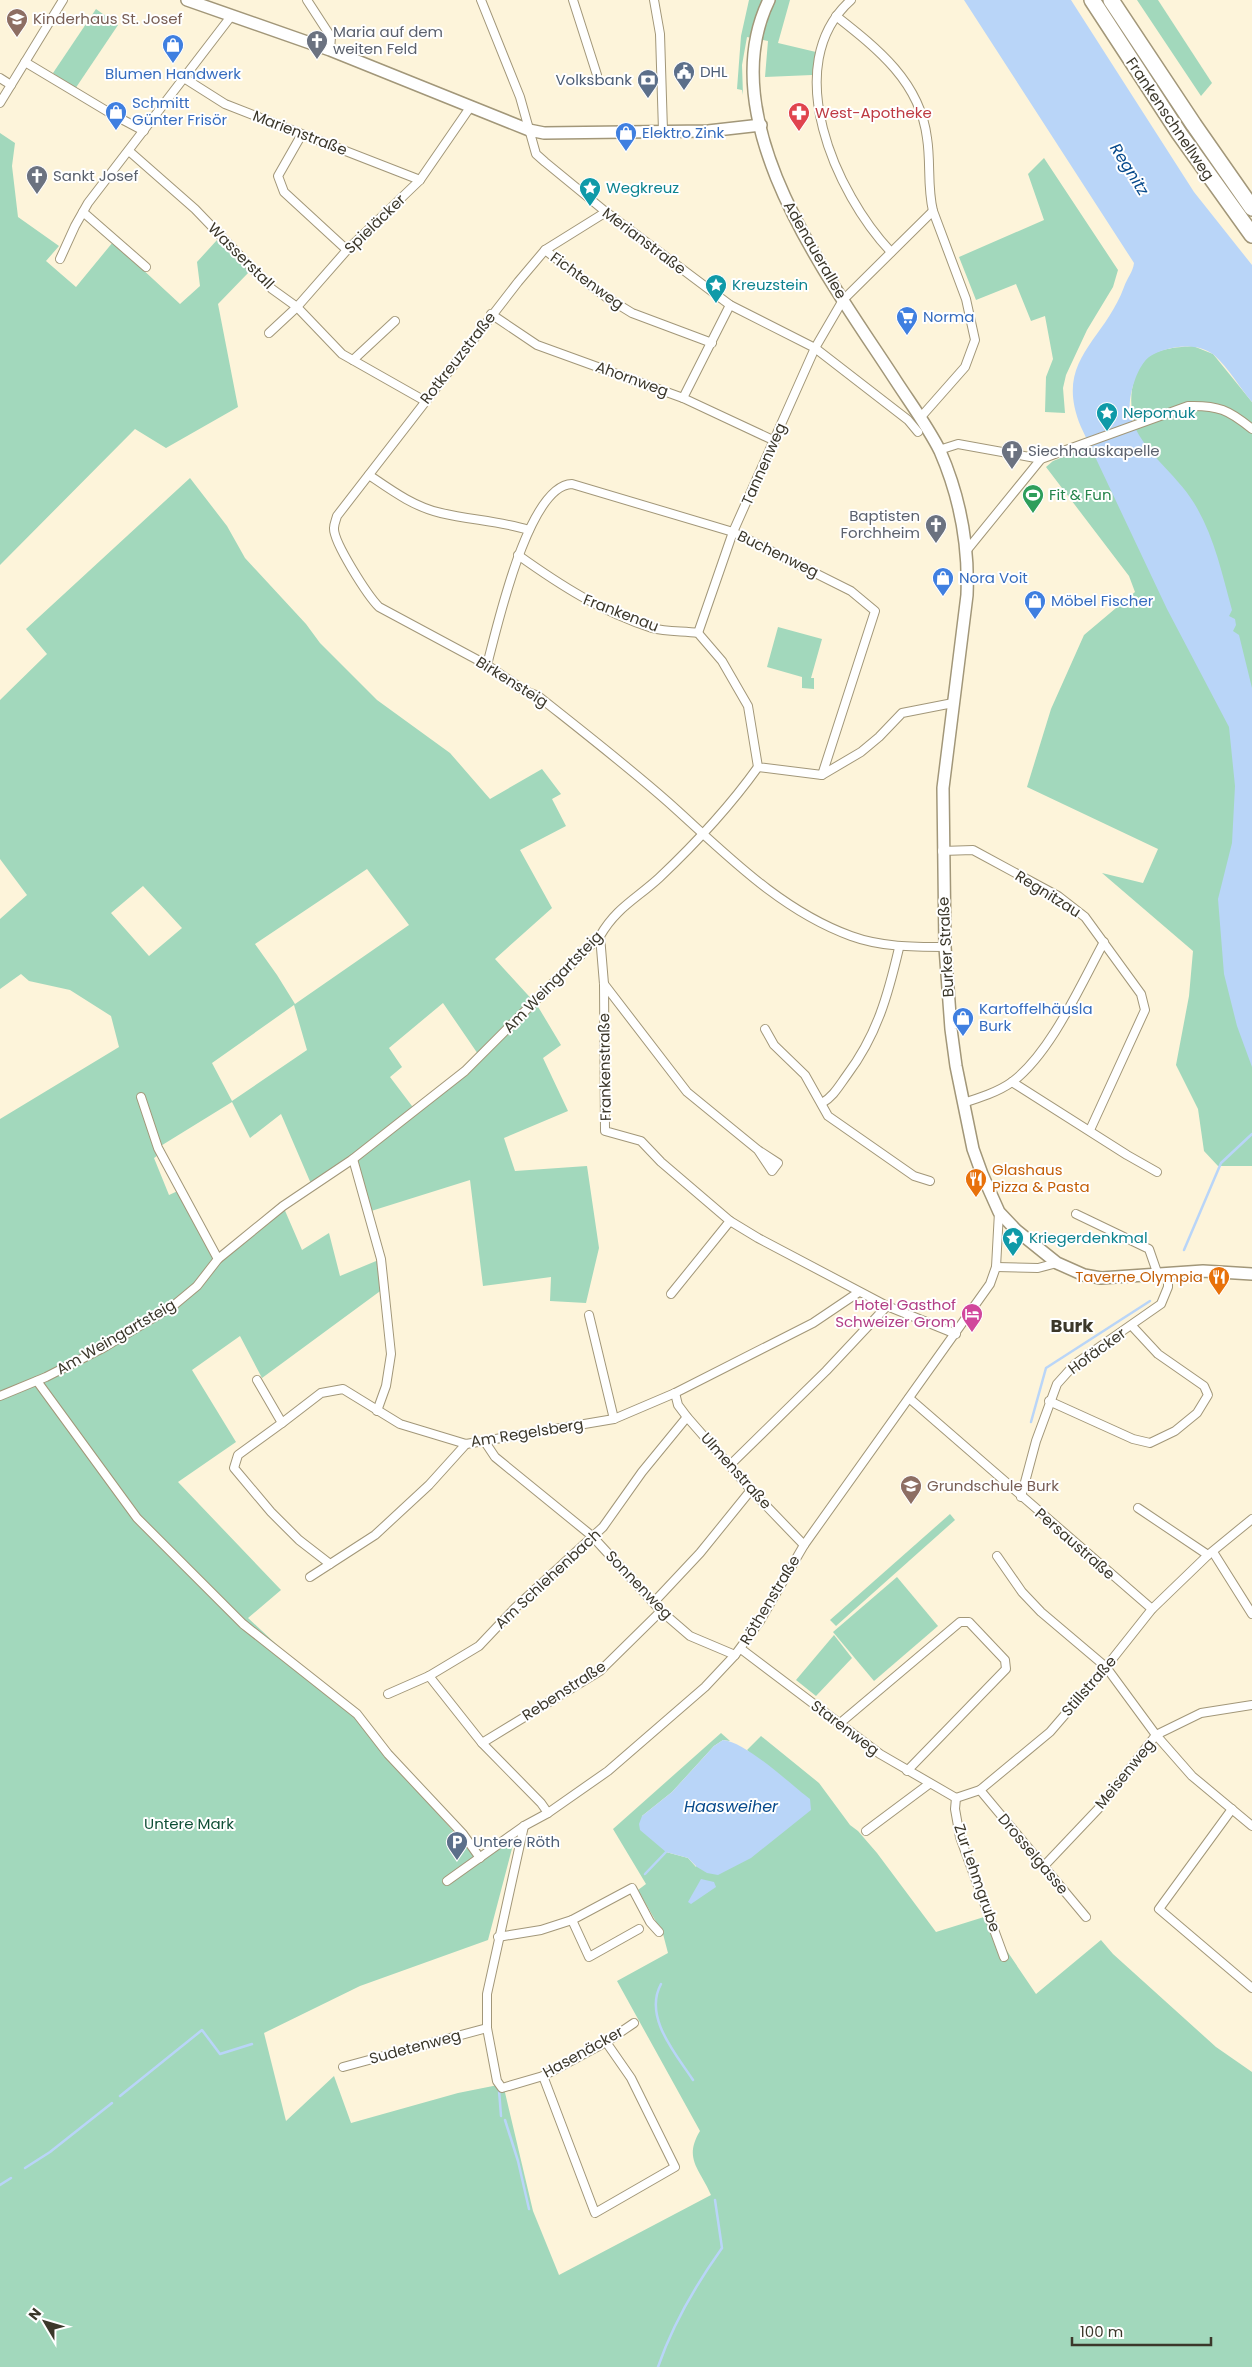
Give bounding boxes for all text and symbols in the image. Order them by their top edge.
school or university icon: Kinderhaus St. Josef [5,7,29,38]
place label: Kinderhaus St. Josef [33,8,183,29]
place label: Maria auf dem weiten Feld [333,21,443,59]
church icon: Maria auf dem weiten Feld [305,29,329,60]
shop icon: Blumen Handwerk [161,33,185,64]
street label: Frankenschnellweg [1121,53,1219,184]
public building icon: DHL [672,60,696,91]
place label: DHL [700,61,728,82]
place label: Blumen Handwerk [105,63,241,84]
bank icon: Volksbank [636,68,660,99]
place label: Volksbank [555,69,632,90]
place label: Schmitt Günter Frisör [132,92,228,130]
shop icon: Schmitt Günter Frisör [104,100,128,131]
pharmacy icon: West-Apotheke [787,101,811,132]
place label: West-Apotheke [815,102,932,123]
street label: Marienstraße [250,105,351,160]
shop icon: Elektro Zink [614,121,638,152]
place label: Elektro Zink [642,122,724,143]
water label: Regnitz [1105,139,1155,200]
church icon: Sankt Josef [25,164,49,195]
place label: Sankt Josef [53,165,138,186]
place icon: Wegkreuz [578,176,602,207]
place label: Wegkreuz [606,177,679,198]
street label: Spieläcker [339,189,410,258]
street label: Adenauerallee [779,197,852,303]
street label: Merianstraße [598,202,690,279]
street label: Wasserstall [203,218,279,294]
street label: Fichtenweg [546,247,628,314]
place icon: Kreuzstein [704,273,728,304]
place label: Kreuzstein [732,274,808,295]
supermarket icon: Norma [895,305,919,336]
place label: Norma [923,306,974,327]
street label: Rotkreuzstraße [415,307,500,408]
street label: Ahornweg [593,356,672,401]
place icon: Nepomuk [1095,401,1119,432]
place label: Nepomuk [1123,402,1196,423]
street label: Tannenweg [736,419,791,508]
church icon: Siechhauskapelle [1000,439,1024,470]
place label: Siechhauskapelle [1028,440,1160,461]
sports icon: Fit & Fun [1021,483,1045,514]
place label: Fit & Fun [1049,484,1112,505]
place label: Baptisten Forchheim [840,505,920,543]
church icon: Baptisten Forchheim [924,513,948,544]
street label: Buchenweg [734,525,822,582]
shop icon: Nora Voit [931,566,955,597]
place label: Nora Voit [959,567,1028,588]
street label: Frankenau [580,589,662,637]
shop icon: Möbel Fischer [1023,589,1047,620]
place label: Möbel Fischer [1051,590,1154,611]
street label: Birkensteig [472,651,552,712]
street label: Regnitzau [1011,865,1085,922]
street label: Burker Straße [932,896,959,998]
street label: Am Weingartsteig [498,926,607,1037]
place label: Kartoffelhäusla Burk [979,998,1093,1036]
shop icon: Kartoffelhäusla Burk [951,1006,975,1037]
street label: Frankenstraße [593,1013,616,1121]
place label: Glashaus Pizza & Pasta [992,1159,1090,1197]
restaurant icon: Glashaus Pizza & Pasta [964,1167,988,1198]
place icon: Kriegerdenkmal [1001,1226,1025,1257]
place label: Kriegerdenkmal [1029,1227,1148,1248]
restaurant icon: Taverne Olympia [1207,1265,1231,1296]
place label: Taverne Olympia [1075,1266,1203,1287]
street label: Am Weingartsteig [52,1294,179,1379]
place label: Hotel Gasthof Schweizer Grom [835,1294,956,1332]
hotel icon: Hotel Gasthof Schweizer Grom [960,1302,984,1333]
district label: Burk [1051,1313,1094,1338]
street label: Hofäcker [1064,1322,1130,1379]
street label: Am Regelsberg [469,1413,585,1452]
street label: Ulmenstraße [696,1428,777,1514]
school or university icon: Grundschule Burk [899,1474,923,1505]
place label: Grundschule Burk [927,1475,1059,1496]
street label: Persaustraße [1031,1503,1120,1584]
street label: Am Schlehenbach [490,1524,605,1633]
street label: Sonnenweg [601,1546,678,1624]
street label: Röthenstraße [735,1551,805,1649]
street label: Stillstraße [1056,1651,1121,1720]
street label: Rebenstraße [518,1656,610,1726]
street label: Starenweg [807,1695,884,1760]
street label: Meisenweg [1090,1734,1159,1813]
water label: Haasweiher [684,1795,779,1818]
street label: Drosselgasse [993,1809,1073,1899]
park label: Untere Mark [144,1813,234,1834]
street label: Zur Lehmgrube [949,1821,1006,1935]
parking icon: Untere Röth [445,1830,469,1861]
place label: Untere Röth [473,1831,560,1852]
street label: Hasenäcker [539,2021,627,2082]
street label: Sudetenweg [367,2024,463,2069]
north arrow [20,2297,70,2347]
text: N [24,2304,46,2324]
scale bar [1072,2314,1211,2346]
text: 100 m [1080,2321,1123,2342]

